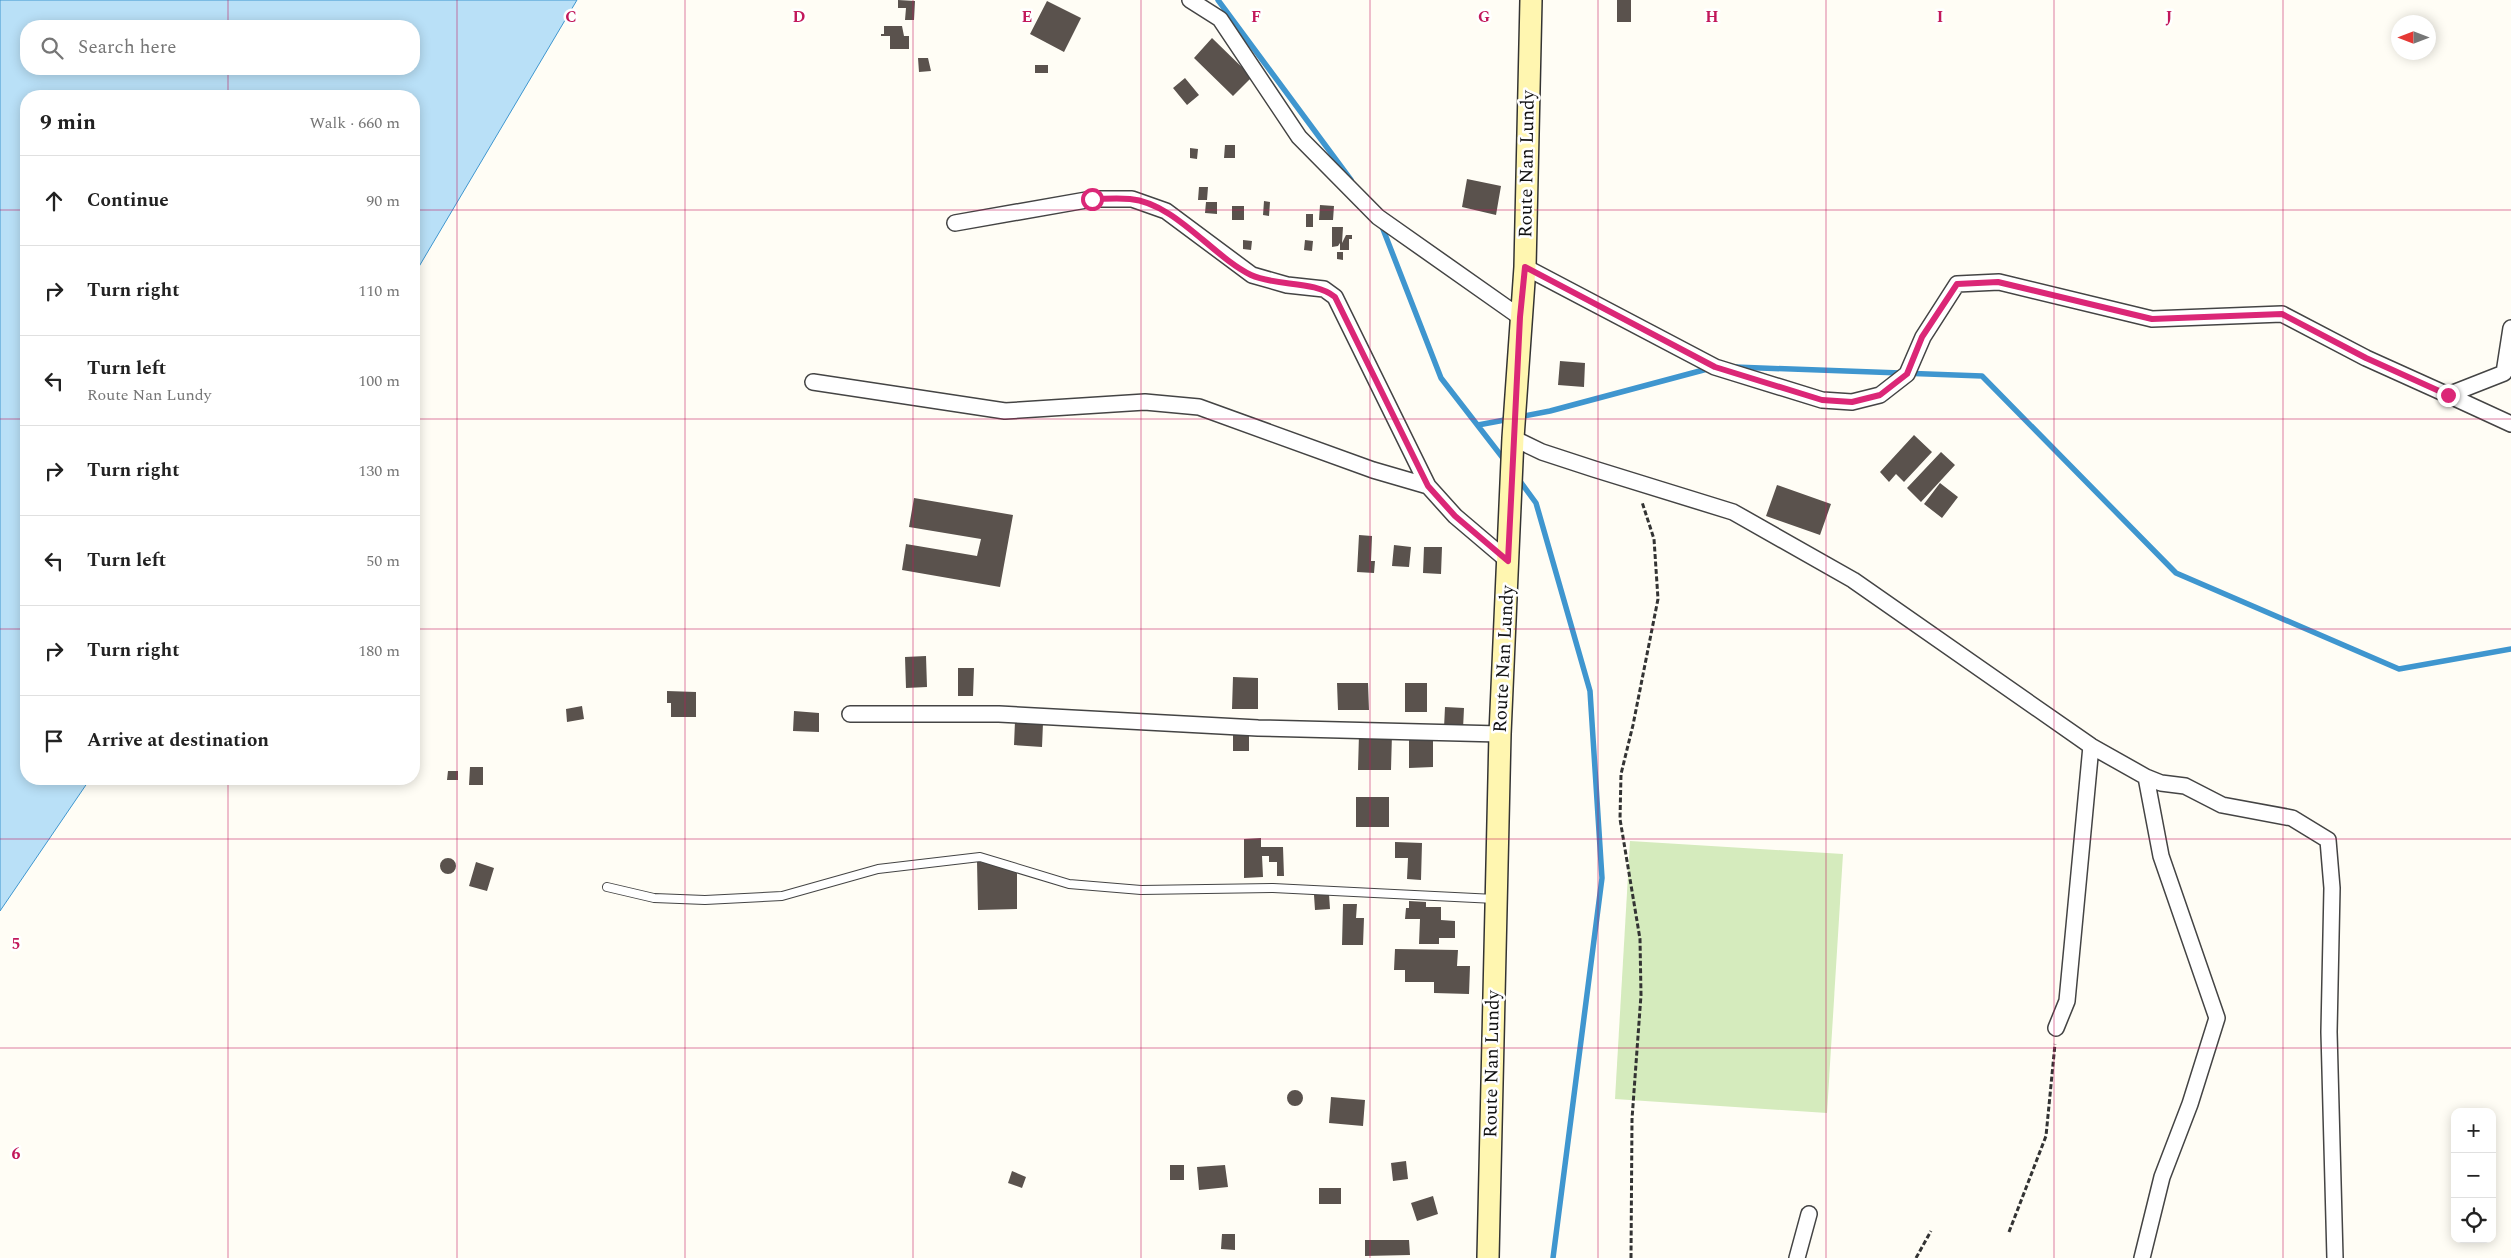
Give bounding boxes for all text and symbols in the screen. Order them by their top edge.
text: C [565,5,577,29]
text: D [793,5,806,29]
text: E [1022,5,1032,29]
text: F [1251,5,1261,29]
text: G [1478,5,1490,29]
text: H [1705,5,1719,29]
text: I [1937,5,1943,29]
text: J [2166,5,2173,29]
north arrow [2391,15,2436,60]
search box [20,20,420,75]
text: Search here [78,33,177,62]
icon: search [38,34,66,62]
street label: Route Nan Lundy [1511,89,1543,238]
text: 9 min [40,107,96,139]
text: Walk · 660 m [309,111,400,135]
text: Continue [87,186,169,215]
icon: ahead [40,187,68,215]
route start [1081,188,1104,211]
text: 90 m [366,189,400,213]
text: Turn right [87,276,180,305]
icon: right [40,277,68,305]
text: 110 m [358,279,400,303]
text: Turn left [87,354,166,383]
icon: left [40,367,68,395]
text: 100 m [358,369,400,393]
text: Route Nan Lundy [87,383,211,407]
route end [2437,384,2460,407]
text: Turn right [87,456,180,485]
icon: right [40,457,68,485]
text: 130 m [358,459,400,483]
text: Turn left [87,546,166,575]
icon: left [40,547,68,575]
text: 50 m [366,549,400,573]
street label: Route Nan Lundy [1486,584,1522,734]
text: Turn right [87,636,180,665]
icon: right [40,637,68,665]
text: 180 m [358,639,400,663]
text: Arrive at destination [87,726,269,755]
icon: arrive [40,727,68,755]
text: 5 [12,932,20,956]
street label: Route Nan Lundy [1476,989,1508,1138]
map controls [2451,1108,2496,1243]
button: + [2451,1108,2496,1153]
text: 6 [12,1142,21,1166]
button: − [2451,1153,2496,1198]
button: locate [2451,1198,2496,1243]

